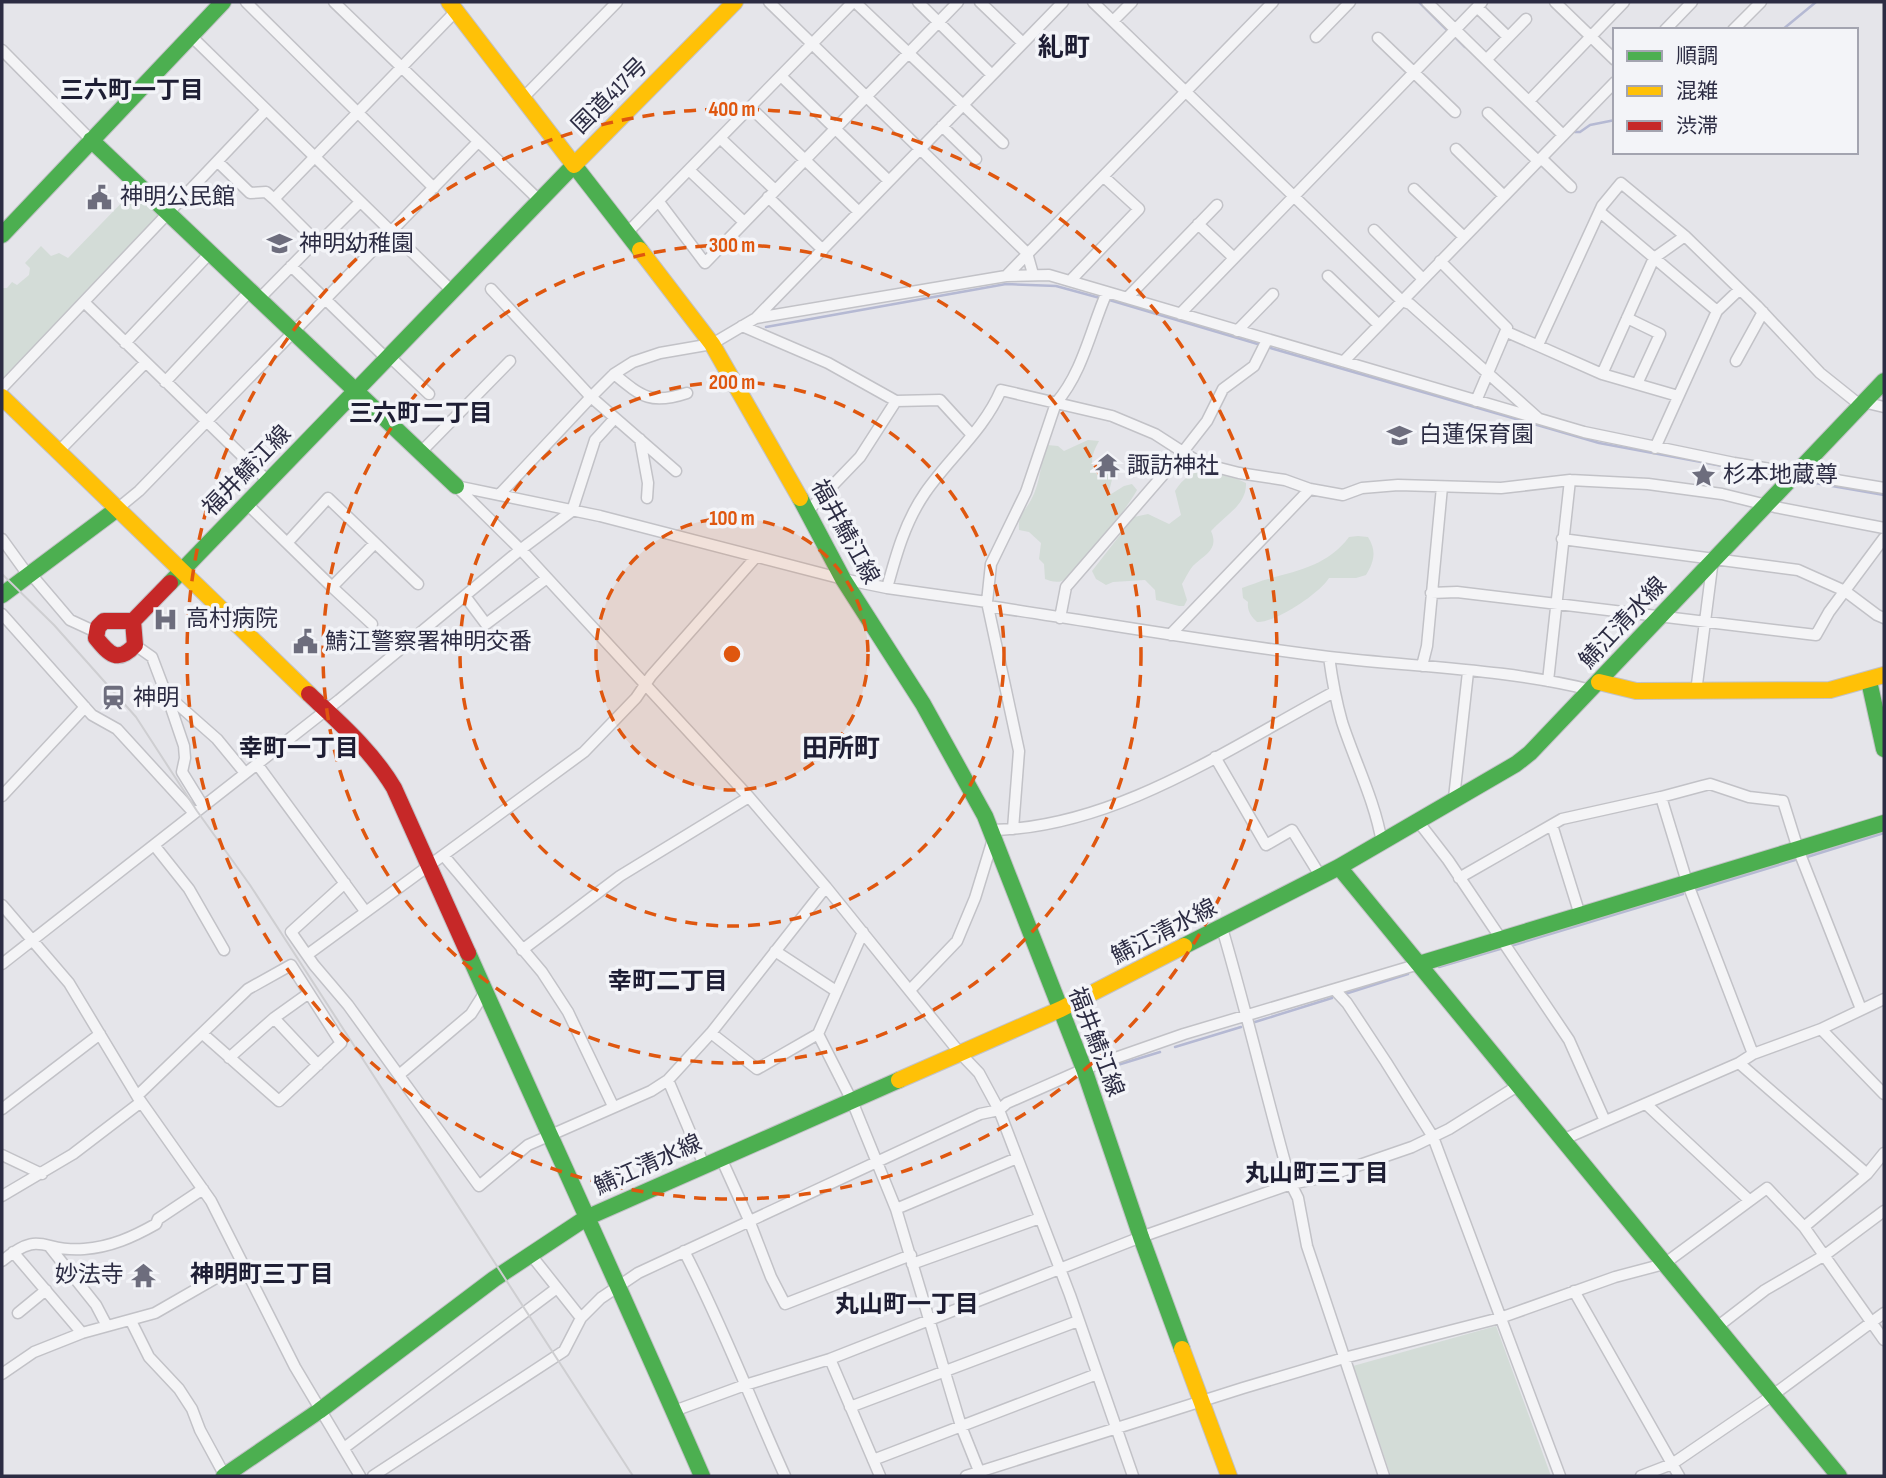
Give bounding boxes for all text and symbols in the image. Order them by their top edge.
legend [1613,28,1858,154]
district label: 糺町 [1038,33,1090,64]
text: 順調 [1676,44,1718,69]
street label: 国道417号 [566,52,654,140]
district label: 三六町一丁目 [60,76,204,105]
text: 混雑 [1676,79,1718,104]
text: 400 m [709,97,755,122]
text: 渋滞 [1676,114,1718,139]
public building icon: 神明公民館 [86,183,114,211]
place label: 神明公民館 [120,183,235,211]
school or university icon: 神明幼稚園 [265,230,293,258]
place label: 神明幼稚園 [299,230,414,258]
text: 300 m [709,233,755,258]
text: 200 m [709,370,755,395]
district label: 三六町二丁目 [349,399,493,428]
street label: 福井鯖江線 [197,420,297,522]
school or university icon: 白蓮保育園 [1385,421,1413,449]
place label: 白蓮保育園 [1419,421,1534,449]
temple icon: 諏訪神社 [1093,452,1121,480]
place label: 諏訪神社 [1127,452,1219,480]
place icon: 杉本地蔵尊 [1689,461,1717,489]
place label: 杉本地蔵尊 [1723,461,1838,489]
street label: 福井鯖江線 [805,475,885,589]
text: 100 m [709,506,755,531]
street label: 鯖江清水線 [1574,571,1672,675]
hospital icon: 高村病院 [152,605,180,633]
place label: 高村病院 [186,605,278,633]
public building icon: 鯖江警察署神明交番 [291,628,319,656]
place label: 鯖江警察署神明交番 [325,628,532,656]
centre of rings [720,642,744,666]
station icon: 神明 [99,684,127,712]
place label: 神明 [133,684,179,712]
district label: 幸町一丁目 [239,734,359,763]
district label: 田所町 [802,734,880,765]
street label: 鯖江清水線 [1106,893,1222,971]
district label: 幸町二丁目 [608,967,728,996]
street label: 福井鯖江線 [1062,983,1130,1101]
street label: 鯖江清水線 [590,1129,706,1201]
district label: 丸山町三丁目 [1245,1159,1389,1188]
district label: 神明町三丁目 [190,1260,334,1289]
place label: 妙法寺 [55,1261,124,1289]
temple icon: 妙法寺 [130,1261,158,1289]
district label: 丸山町一丁目 [835,1290,979,1319]

